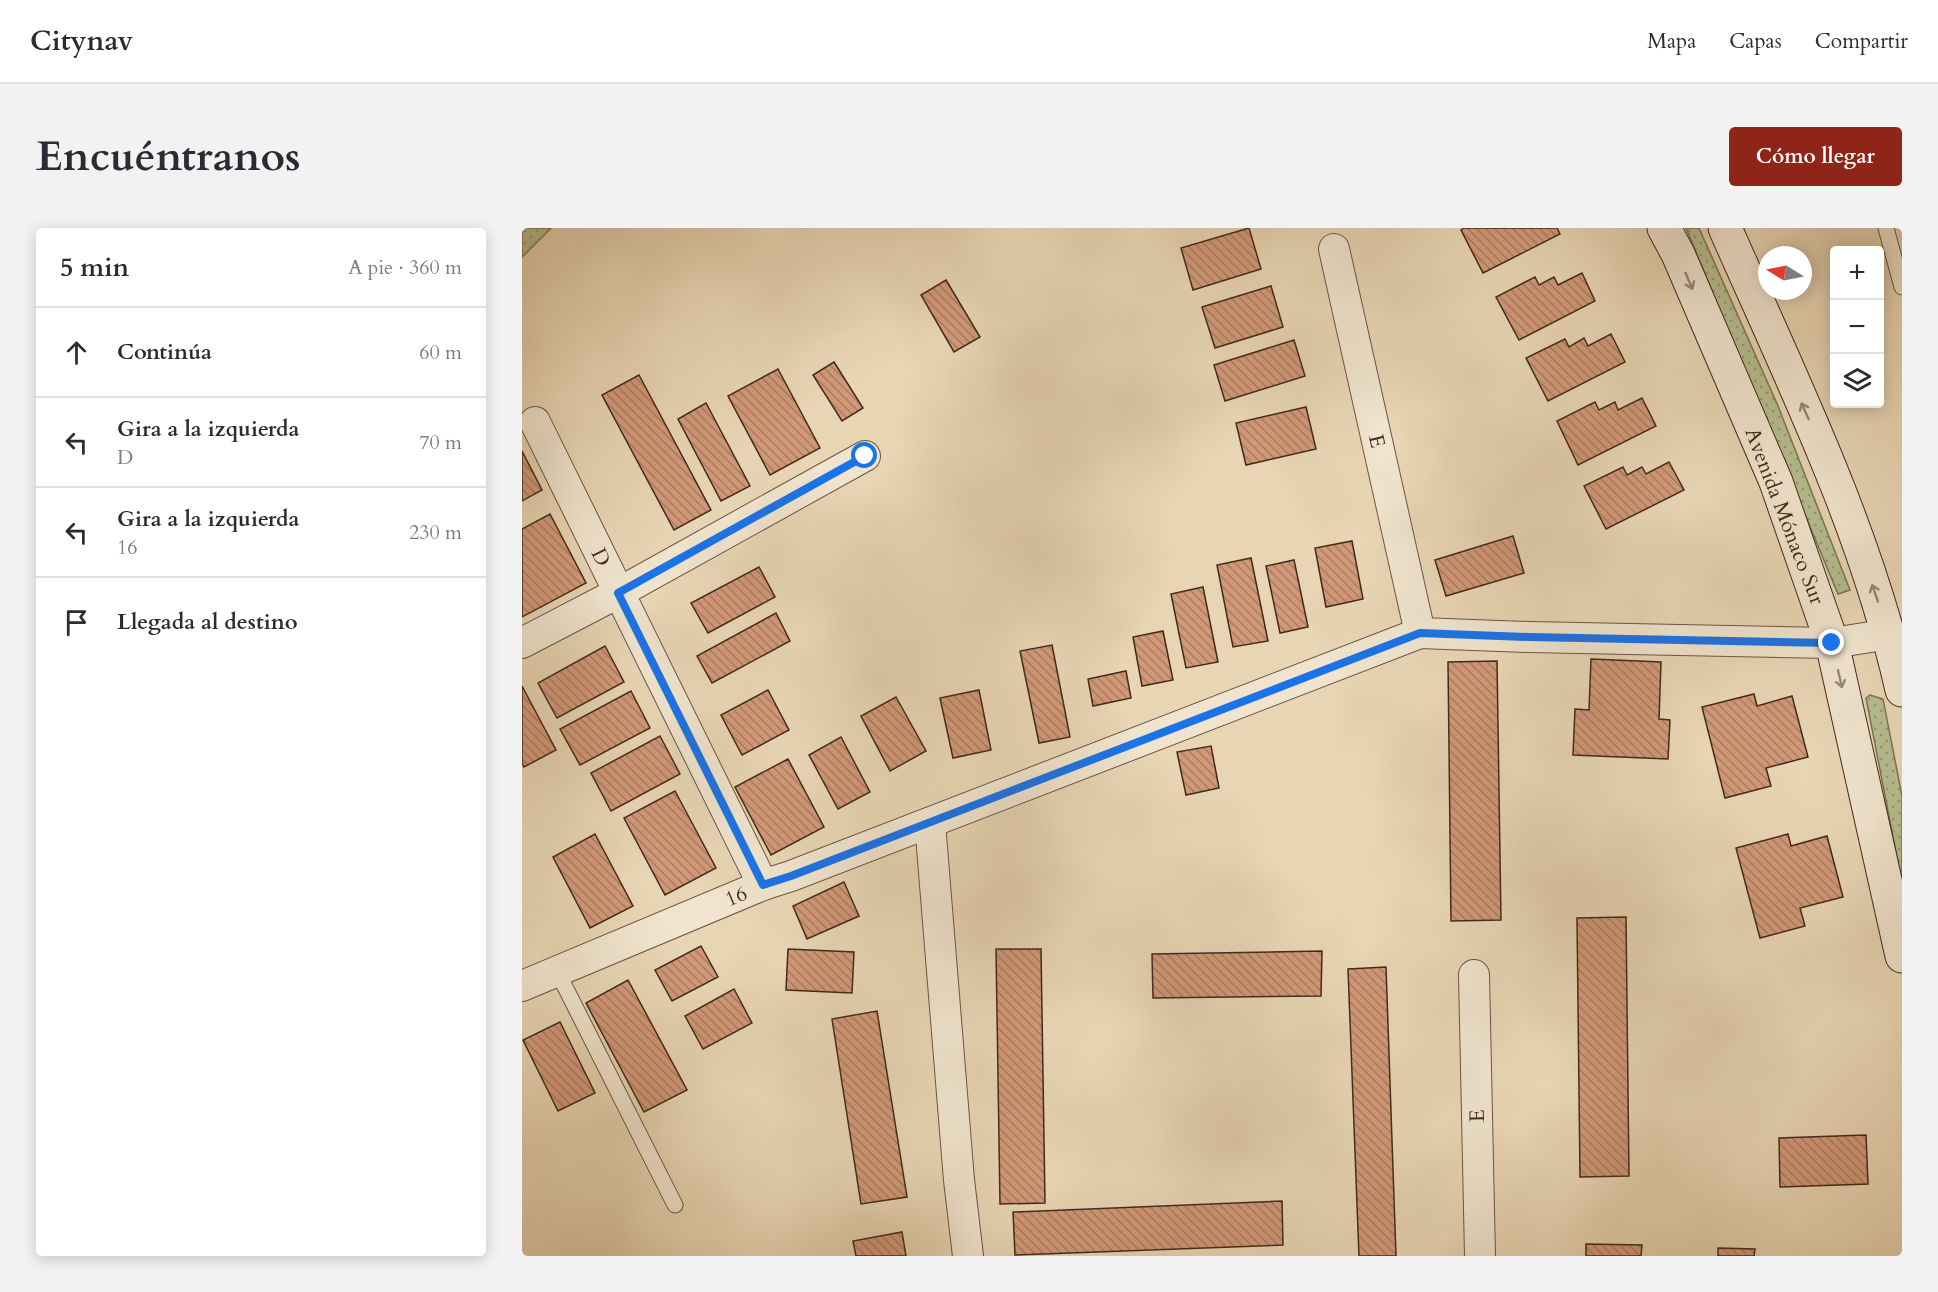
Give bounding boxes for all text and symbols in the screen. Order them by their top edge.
text: Citynav [30,22,133,60]
text: Mapa [1647,27,1696,56]
text: Capas [1729,27,1782,56]
text: Compartir [1815,27,1908,56]
button: Cómo llegar [1729,127,1902,186]
text: Encuéntranos [36,128,301,185]
north arrow [1758,246,1812,300]
map controls [1830,246,1884,408]
button: + [1830,246,1884,300]
text: 5 min [60,250,129,285]
text: A pie · 360 m [348,254,462,281]
one-way arrow [1684,271,1695,290]
button: − [1830,300,1884,354]
icon: ahead [60,336,93,369]
text: Continúa [117,337,212,367]
text: 60 m [419,339,462,366]
button: layers [1830,354,1884,408]
one-way arrow [1799,402,1810,420]
text: Gira a la izquierda [117,414,300,444]
street label: Avenida Mónaco Sur [1737,424,1832,609]
icon: left [60,426,93,459]
text: 70 m [419,429,462,456]
street label: E [1361,432,1392,451]
route start [851,442,877,468]
text: D [117,444,133,471]
text: Gira a la izquierda [117,504,300,534]
icon: left [60,516,93,549]
text: 230 m [409,519,462,546]
text: 16 [117,534,138,561]
street label: D [584,543,617,571]
one-way arrow [1869,584,1880,603]
icon: arrive [60,606,93,639]
text: Llegada al destino [117,607,298,637]
route end [1818,629,1844,655]
one-way arrow [1834,669,1846,688]
street label: 16 [721,879,752,914]
street label: E [1463,1109,1492,1123]

